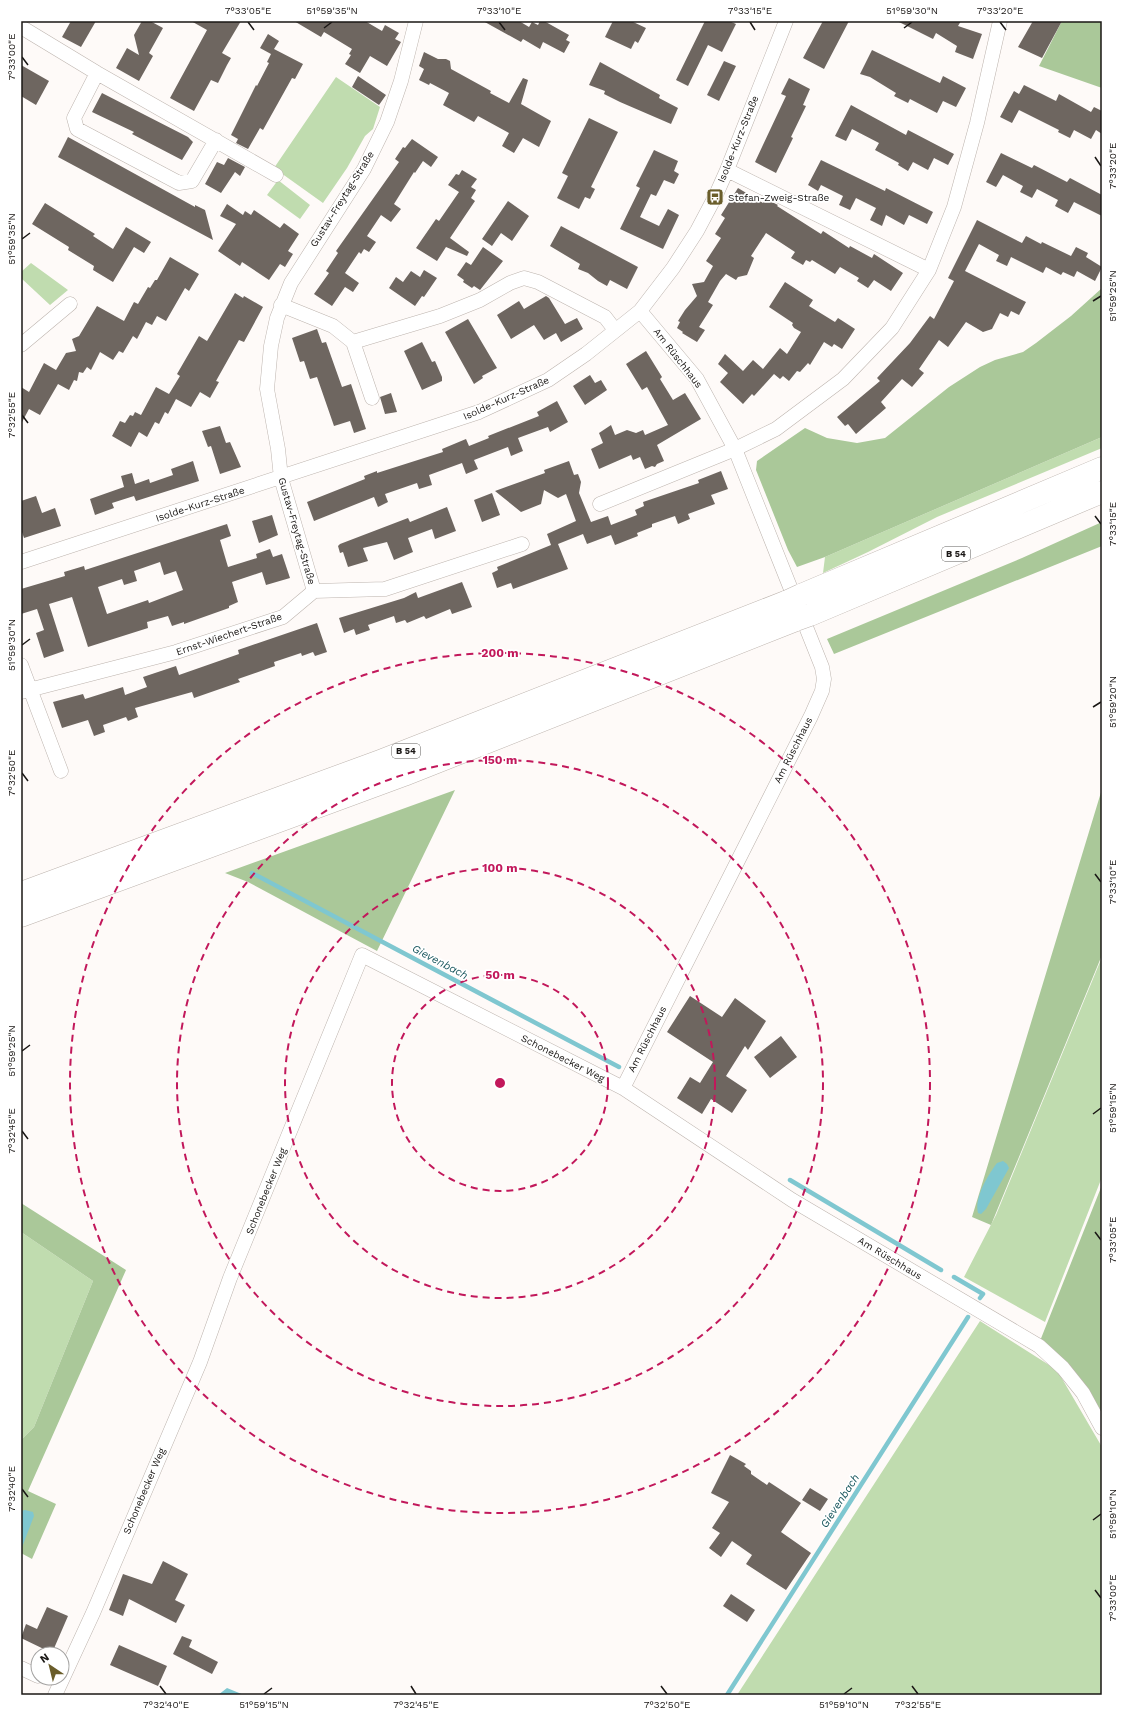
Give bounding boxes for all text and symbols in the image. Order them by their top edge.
text: 7°33'05"E [225,5,271,16]
text: 51°59'35"N [306,5,358,16]
text: 7°33'10"E [477,5,521,16]
text: 7°33'15"E [728,5,772,16]
text: 51°59'30"N [886,5,938,16]
text: 7°33'20"E [977,5,1023,16]
text: 7°33'00"E [6,33,17,81]
street label: Isolde-Kurz-Straße [716,94,761,184]
text: 7°33'20"E [1107,143,1118,189]
street label: Gustav-Freytag-Straße [308,149,376,249]
bus stop icon: Stefan-Zweig-Straße [705,187,725,207]
place label: Stefan-Zweig-Straße [728,192,830,203]
text: 51°59'35"N [6,213,17,265]
text: 51°59'25"N [1107,270,1118,322]
street label: Am Rüschhaus [651,326,705,390]
street label: Isolde-Kurz-Straße [461,374,551,422]
text: 7°32'55"E [6,392,17,438]
street label: Gustav-Freytag-Straße [276,476,318,586]
street label: Isolde-Kurz-Straße [154,484,246,524]
text: 7°33'15"E [1107,502,1118,546]
road number: B 54 [942,547,970,561]
street label: Ernst-Wiechert-Straße [175,611,284,657]
text: 51°59'30"N [6,619,17,671]
text: 200 m [481,646,519,660]
text: 51°59'20"N [1107,676,1118,728]
street label: Am Rüschhaus [772,715,814,785]
road number: B 54 [392,744,420,758]
text: 7°32'50"E [6,750,17,796]
text: 150 m [483,753,517,767]
text: 7°33'10"E [1107,860,1118,904]
text: 100 m [482,861,518,875]
water label: Gievenbach [410,942,470,982]
text: 50 m [485,968,515,982]
street label: Am Rüschhaus [626,1004,668,1074]
text: 51°59'25"N [6,1025,17,1077]
street label: Schonebecker Weg [519,1032,607,1084]
centre of rings [493,1076,507,1090]
text: 51°59'15"N [1107,1083,1118,1133]
text: 7°32'45"E [6,1108,17,1154]
street label: Schonebecker Weg [244,1145,289,1236]
text: 7°33'05"E [1107,1217,1118,1263]
street label: Am Rüschhaus [856,1235,924,1281]
street label: Schonebecker Weg [121,1446,167,1536]
text: 7°32'40"E [6,1466,17,1512]
water label: Gievenbach [818,1472,862,1530]
text: 51°59'10"N [1107,1489,1118,1539]
text: 7°33'00"E [1107,1574,1118,1622]
north arrow [30,1646,70,1686]
text: N [37,1651,52,1666]
text: 7°32'40"E [143,1699,189,1710]
text: 51°59'15"N [239,1699,289,1710]
text: 7°32'45"E [393,1699,439,1710]
text: 7°32'50"E [644,1699,690,1710]
text: 51°59'10"N [819,1699,869,1710]
text: 7°32'55"E [895,1699,941,1710]

